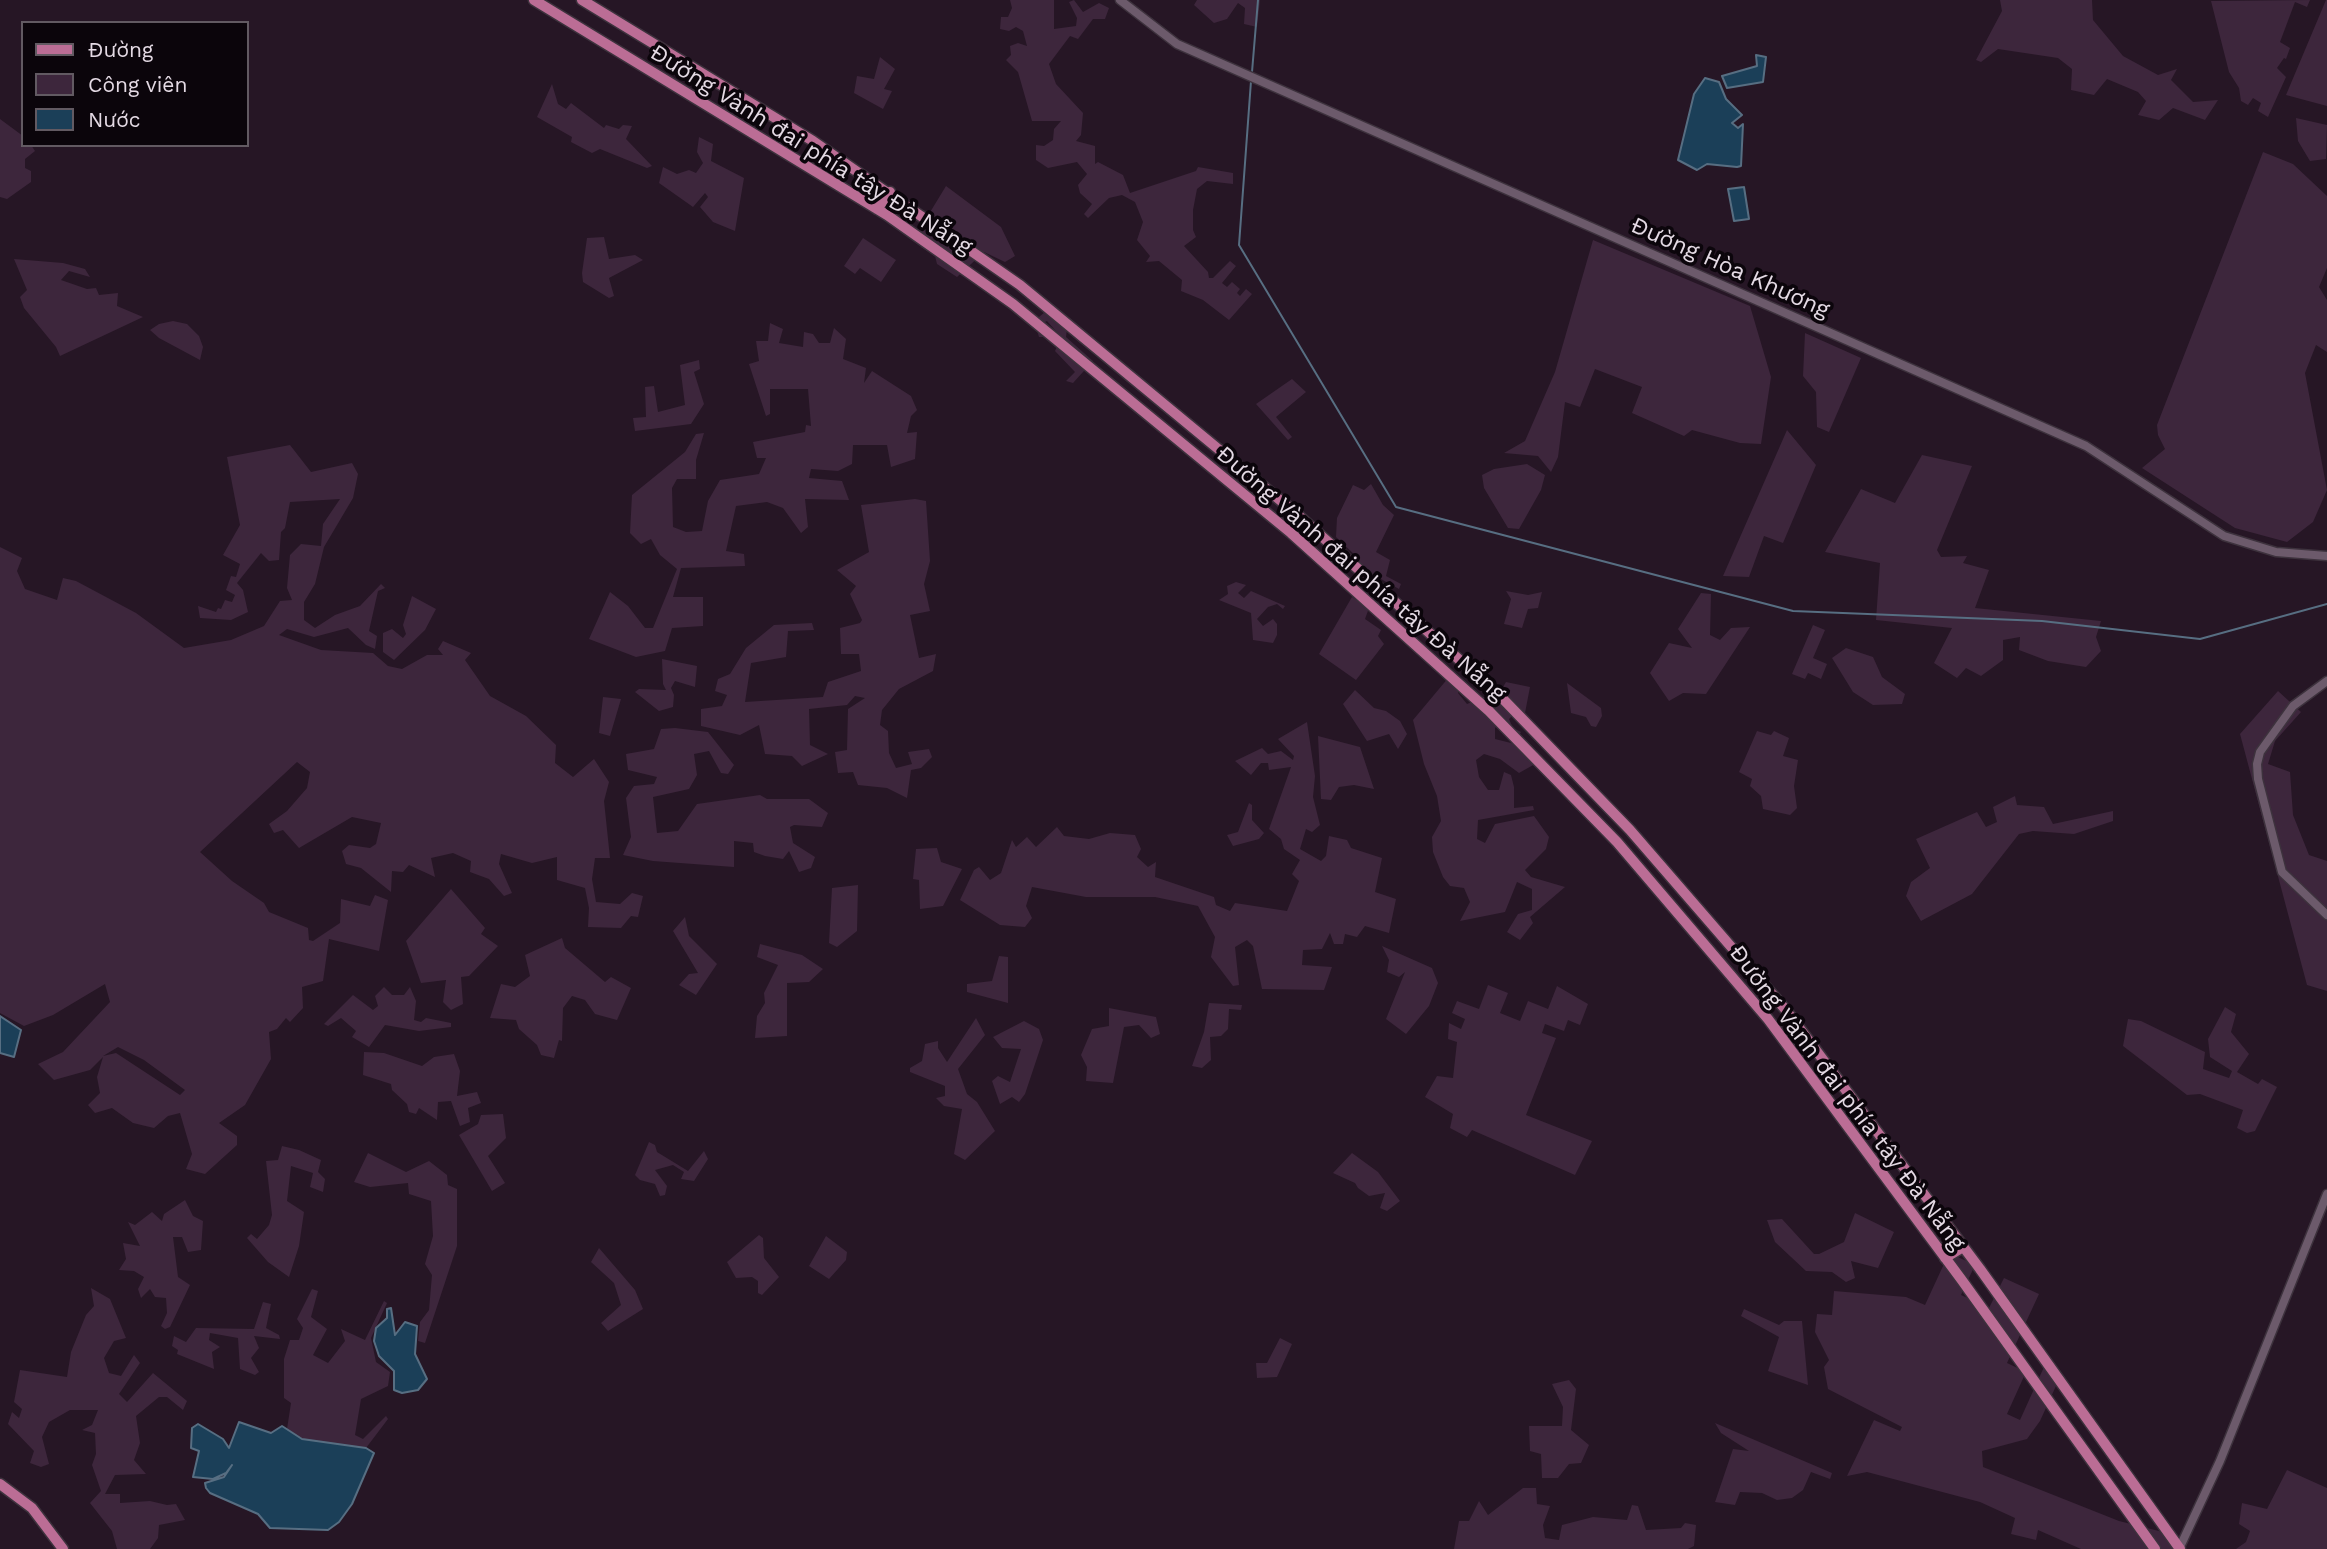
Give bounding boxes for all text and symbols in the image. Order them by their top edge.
legend [21,21,248,147]
text: Đường [88,37,153,62]
street label: Đường Vành đai phía tây Đà Nẵng [645,39,977,261]
text: Công viên [88,72,187,97]
text: Nước [88,107,141,132]
street label: Đường Hòa Khương [1626,212,1834,324]
street label: Đường Vành đai phía tây Đà Nẵng [1210,441,1512,707]
street label: Đường Vành đai phía tây Đà Nẵng [1723,940,1971,1256]

